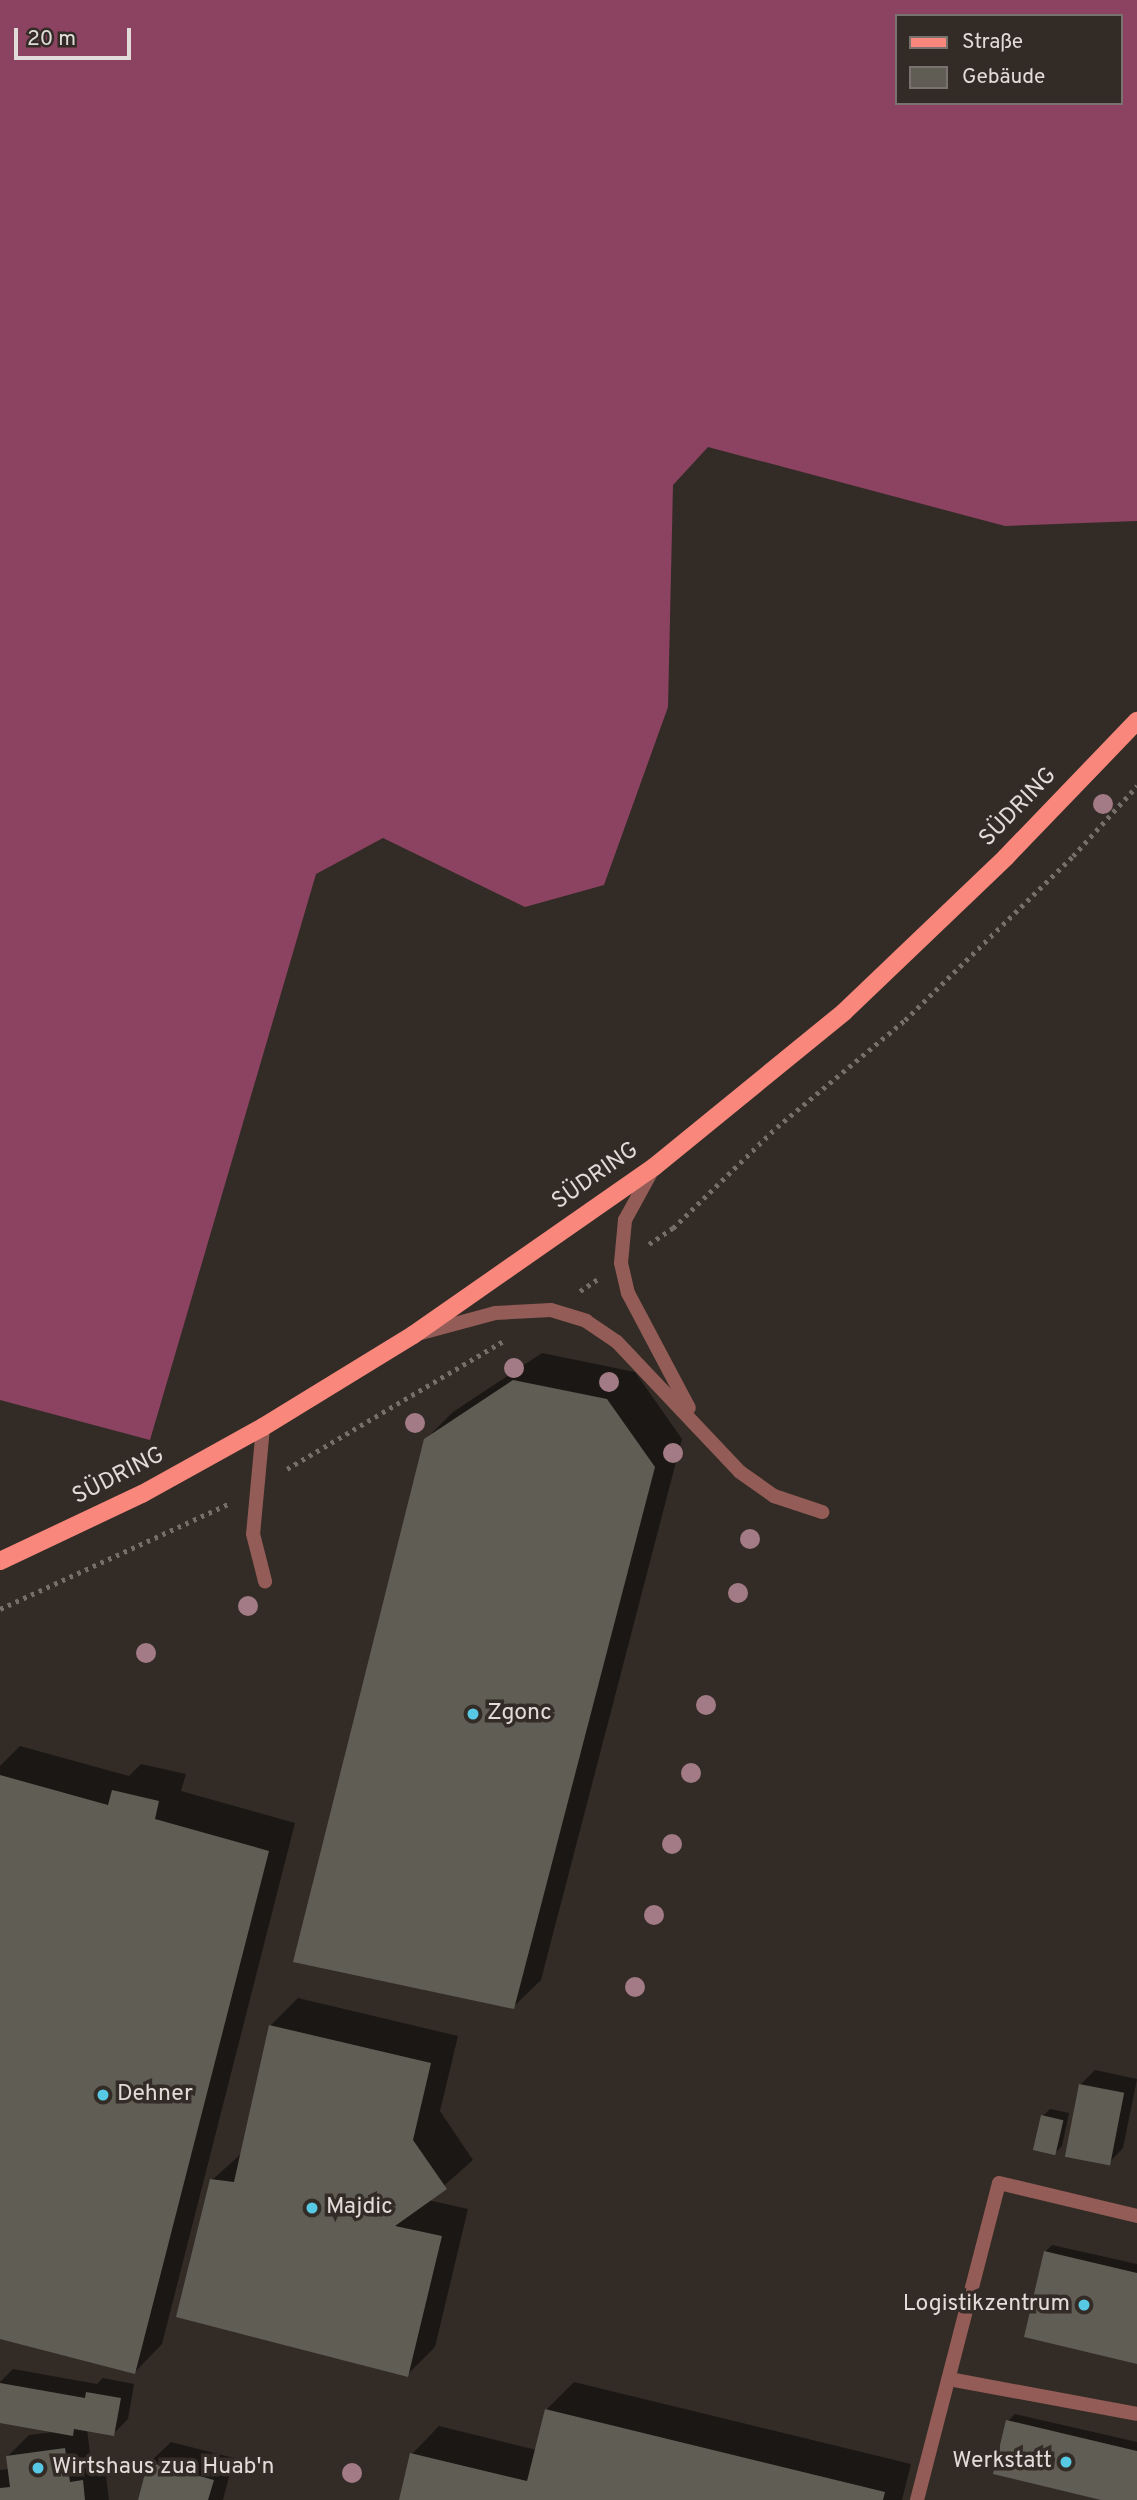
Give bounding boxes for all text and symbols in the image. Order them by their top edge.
scale bar [18,14,135,58]
legend [895,14,1123,105]
text: 20 m [27,26,76,53]
text: Straße [962,29,1023,56]
text: Gebäude [962,64,1045,91]
street label: SÜDRING [975,763,1063,853]
street label: SÜDRING [548,1137,644,1217]
street label: SÜDRING [69,1442,169,1512]
place label: Zgonc [487,1700,552,1728]
marker: Zgonc [465,1706,481,1722]
place label: Dehner [117,2081,193,2109]
marker: Dehner [95,2087,111,2103]
place label: Majdic [326,2194,393,2222]
marker: Majdic [304,2200,320,2216]
place label: Logistikzentrum [903,2291,1070,2319]
marker: Logistikzentrum [1076,2297,1092,2313]
place label: Werkstatt [952,2448,1052,2476]
place label: Wirtshaus zua Huab'n [52,2454,274,2482]
marker: Werkstatt [1058,2454,1074,2470]
marker: Wirtshaus zua Huab'n [30,2460,46,2476]

